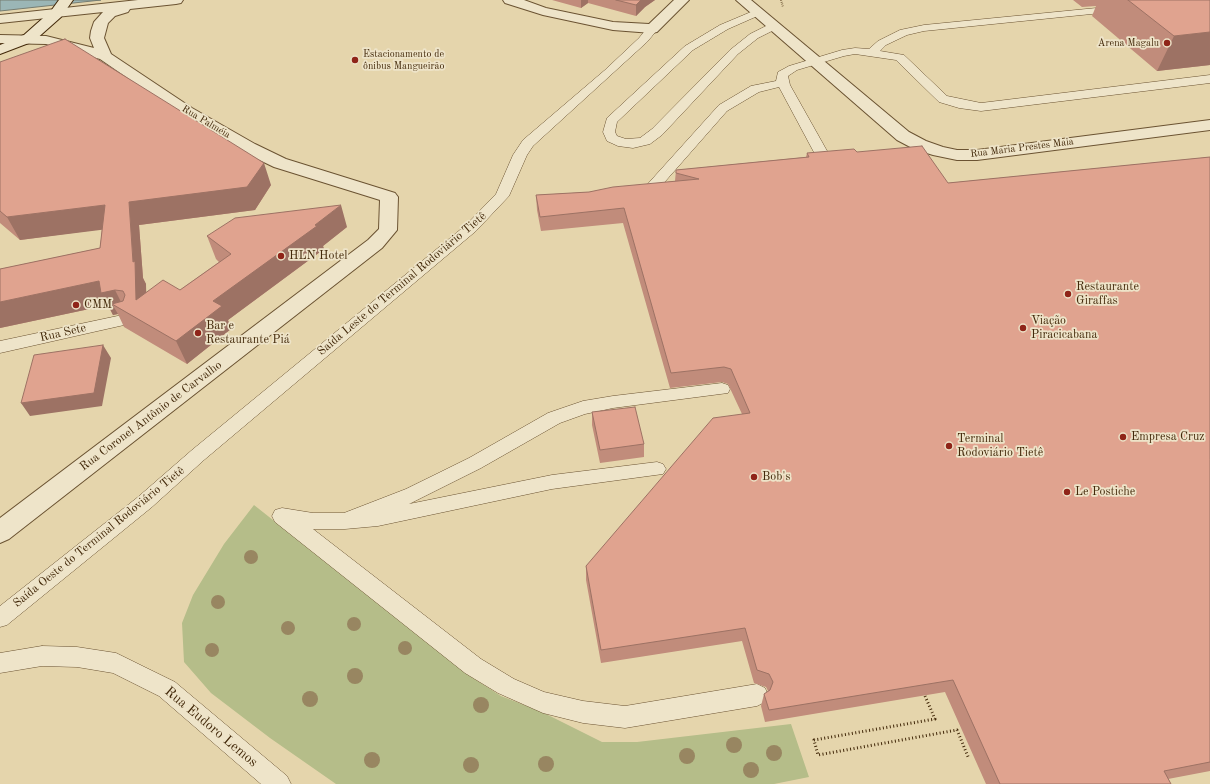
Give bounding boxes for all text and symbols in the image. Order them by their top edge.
place label: Arena Magalu [1098,37,1159,49]
marker: Arena Magalu [1162,38,1172,48]
place label: Estacionamento de ônibus Mangueirão [363,48,444,72]
marker: Estacionamento de ônibus Mangueirão [350,55,360,65]
street label: Rua Palméia [180,103,232,141]
street label: Rua Maria Prestes Maia [970,136,1074,160]
street label: Saída Leste do Terminal Rodoviário Tietê [315,209,489,359]
place label: HLN Hotel [289,249,347,263]
marker: HLN Hotel [276,251,286,261]
place label: Restaurante Giraffas [1076,280,1139,308]
marker: Restaurante Giraffas [1063,289,1073,299]
place label: CMM [84,298,112,312]
marker: CMM [71,300,81,310]
place label: Viação Piracicabana [1031,314,1097,342]
place label: Bar e Restaurante Piá [206,319,290,347]
street label: Rua Sete [38,321,88,345]
marker: Viação Piracicabana [1018,323,1028,333]
marker: Bar e Restaurante Piá [193,328,203,338]
street label: Rua Coronel Antônio de Carvalho [77,358,225,474]
place label: Empresa Cruz [1131,430,1205,444]
place label: Terminal Rodoviário Tietê [957,432,1043,460]
marker: Empresa Cruz [1118,432,1128,442]
marker: Terminal Rodoviário Tietê [944,441,954,451]
street label: Saída Oeste do Terminal Rodoviário Tietê [10,463,188,611]
place label: Bob's [762,470,790,484]
marker: Bob's [749,472,759,482]
place label: Le Postiche [1075,485,1135,499]
marker: Le Postiche [1062,487,1072,497]
street label: Rua Eudoro Lemos [161,683,261,771]

